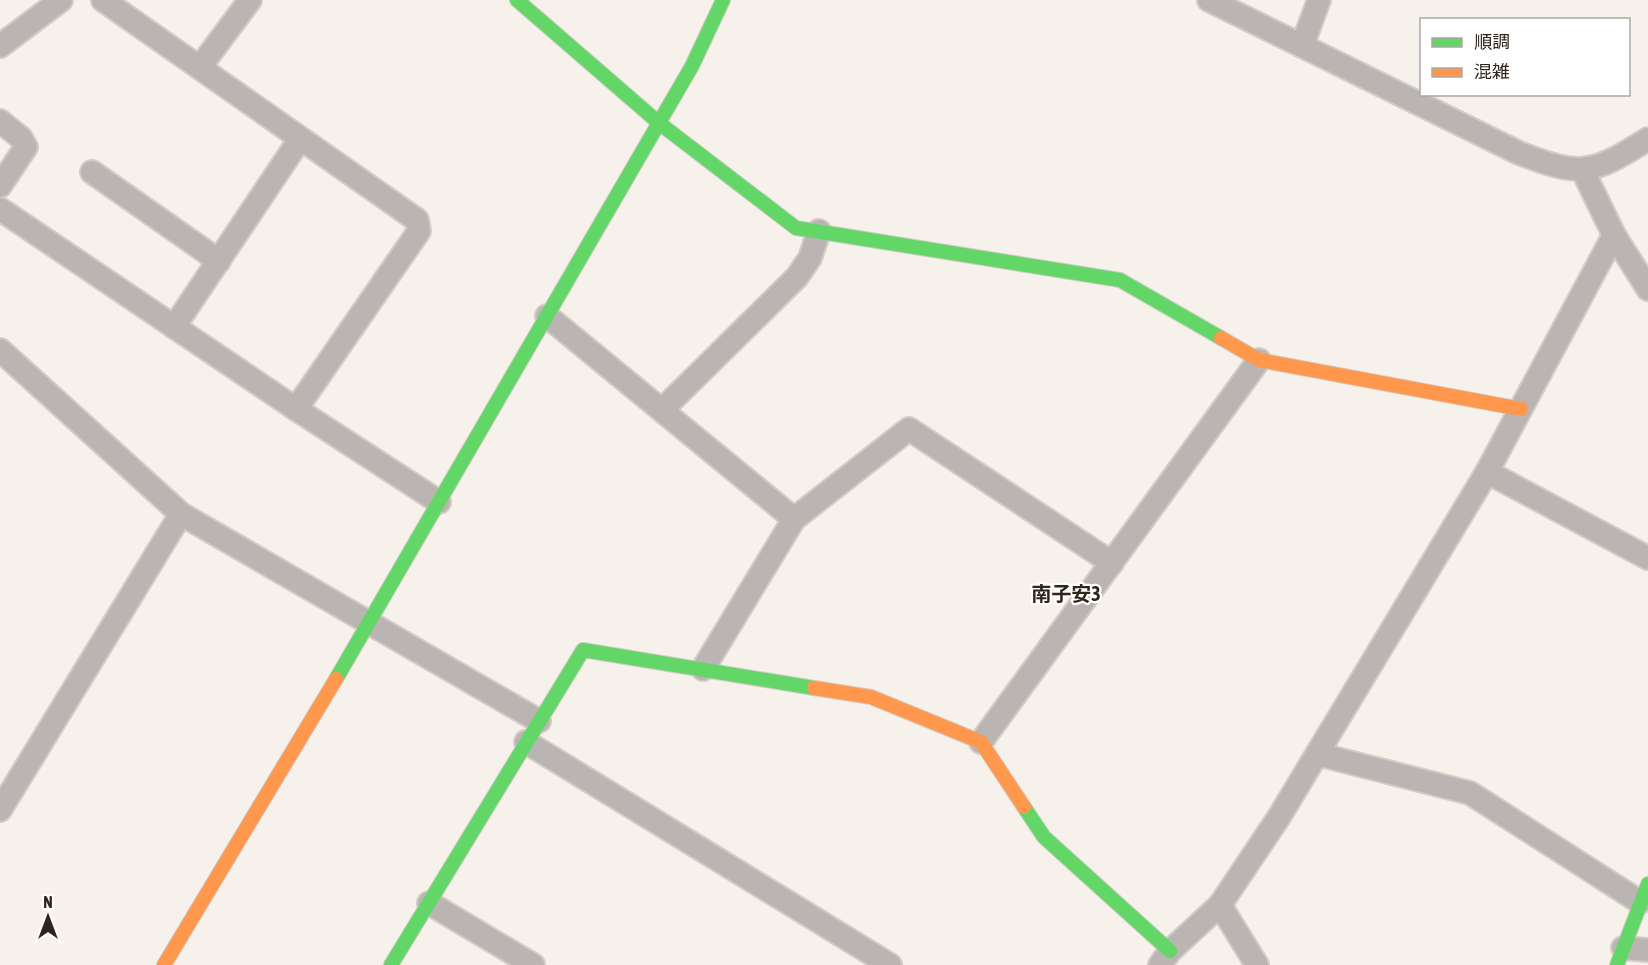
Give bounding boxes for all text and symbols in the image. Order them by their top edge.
legend [1420,18,1630,96]
text: 順調 [1474,31,1510,52]
text: 混雑 [1474,61,1510,82]
district label: 南子安3 [1031,582,1101,605]
north arrow [18,887,78,947]
text: N [43,893,53,911]

